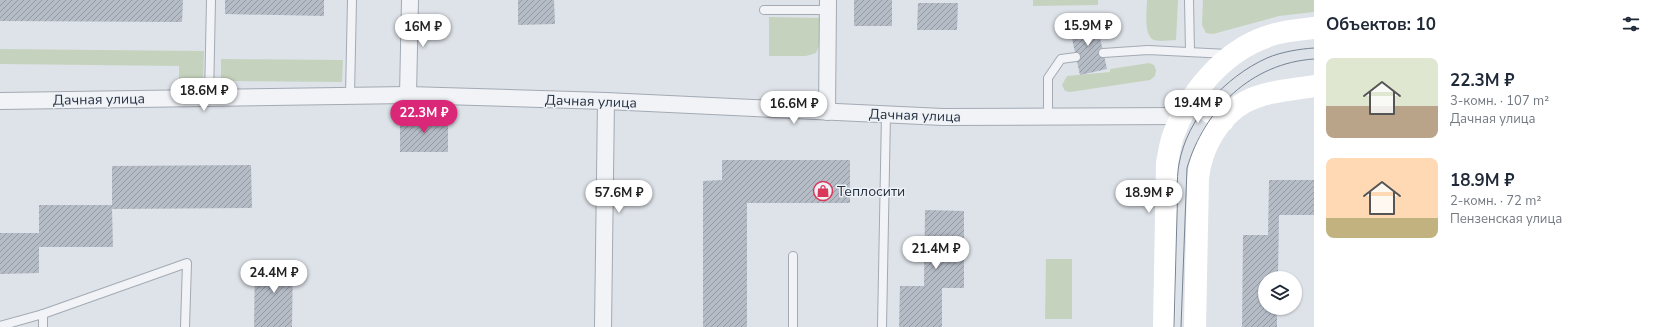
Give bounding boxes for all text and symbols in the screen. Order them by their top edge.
pin: 15.9M ₽ [1051,13,1125,47]
text: Объектов: 10 [1326,13,1436,36]
icon: filters [1620,13,1642,35]
pin: 16M ₽ [395,14,451,48]
text: 15.9M ₽ [1063,17,1113,35]
text: 16M ₽ [404,18,442,36]
text: 22.3M ₽ [1450,69,1514,92]
icon: home [1358,74,1406,122]
pin: 18.6M ₽ [167,78,241,112]
text: 18.6M ₽ [179,82,229,100]
street label: Дачная улица [53,89,145,110]
street label: Дачная улица [545,90,637,113]
pin: 19.4M ₽ [1161,90,1235,124]
pin: 16.6M ₽ [757,91,831,125]
text: 3-комн. · 107 m² [1450,92,1549,110]
text: 19.4M ₽ [1173,94,1223,112]
text: 16.6M ₽ [769,95,819,113]
pin: 22.3M ₽ [387,100,461,134]
text: 22.3M ₽ [399,104,449,122]
street label: Дачная улица [869,104,961,127]
text: Дачная улица [1450,110,1536,128]
text: 18.9M ₽ [1450,169,1514,192]
icon: home [1358,174,1406,222]
pin: 57.6M ₽ [582,180,656,214]
shop icon: Теплосити [812,180,834,202]
pin: 18.9M ₽ [1112,180,1186,214]
place label: Теплосити [837,182,905,201]
text: 57.6M ₽ [594,184,644,202]
text: 18.9M ₽ [1124,184,1174,202]
text: 2-комн. · 72 m² [1450,192,1541,210]
text: Пензенская улица [1450,210,1562,228]
pin: 21.4M ₽ [899,236,973,270]
text: 21.4M ₽ [911,240,961,258]
pin: 24.4M ₽ [237,260,311,294]
text: 24.4M ₽ [249,264,299,282]
map controls [1258,271,1302,315]
button: layers [1258,271,1302,315]

